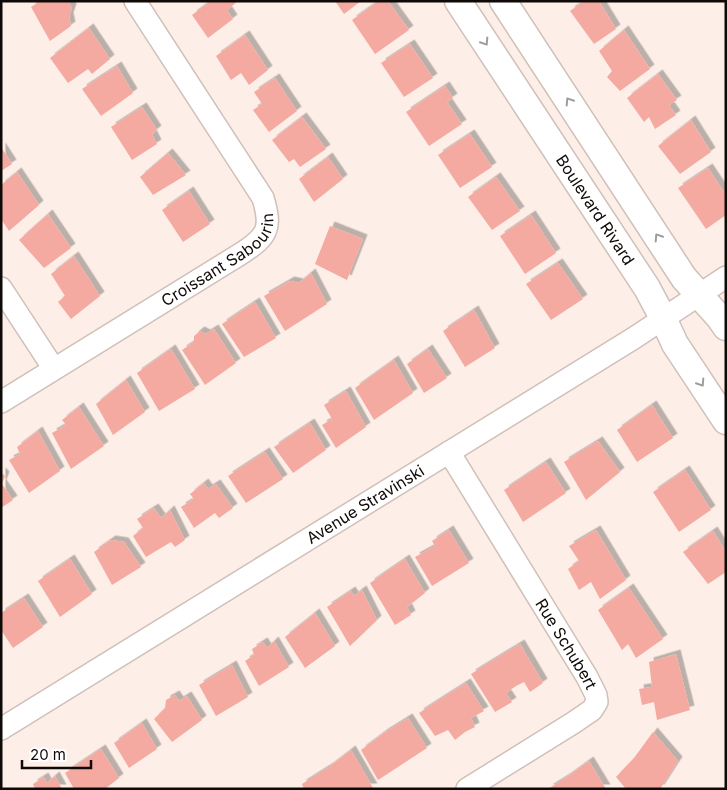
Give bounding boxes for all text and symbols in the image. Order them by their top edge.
one-way arrow [479,36,488,46]
one-way arrow [565,97,575,106]
street label: Boulevard Rivard [552,151,639,269]
street label: Croissant Sabourin [157,213,278,311]
one-way arrow [655,233,664,242]
one-way arrow [694,377,704,386]
street label: Avenue Stravinski [303,460,428,548]
street label: Rue Schubert [531,595,601,693]
scale bar [22,738,91,770]
text: 20 m [30,745,66,764]

